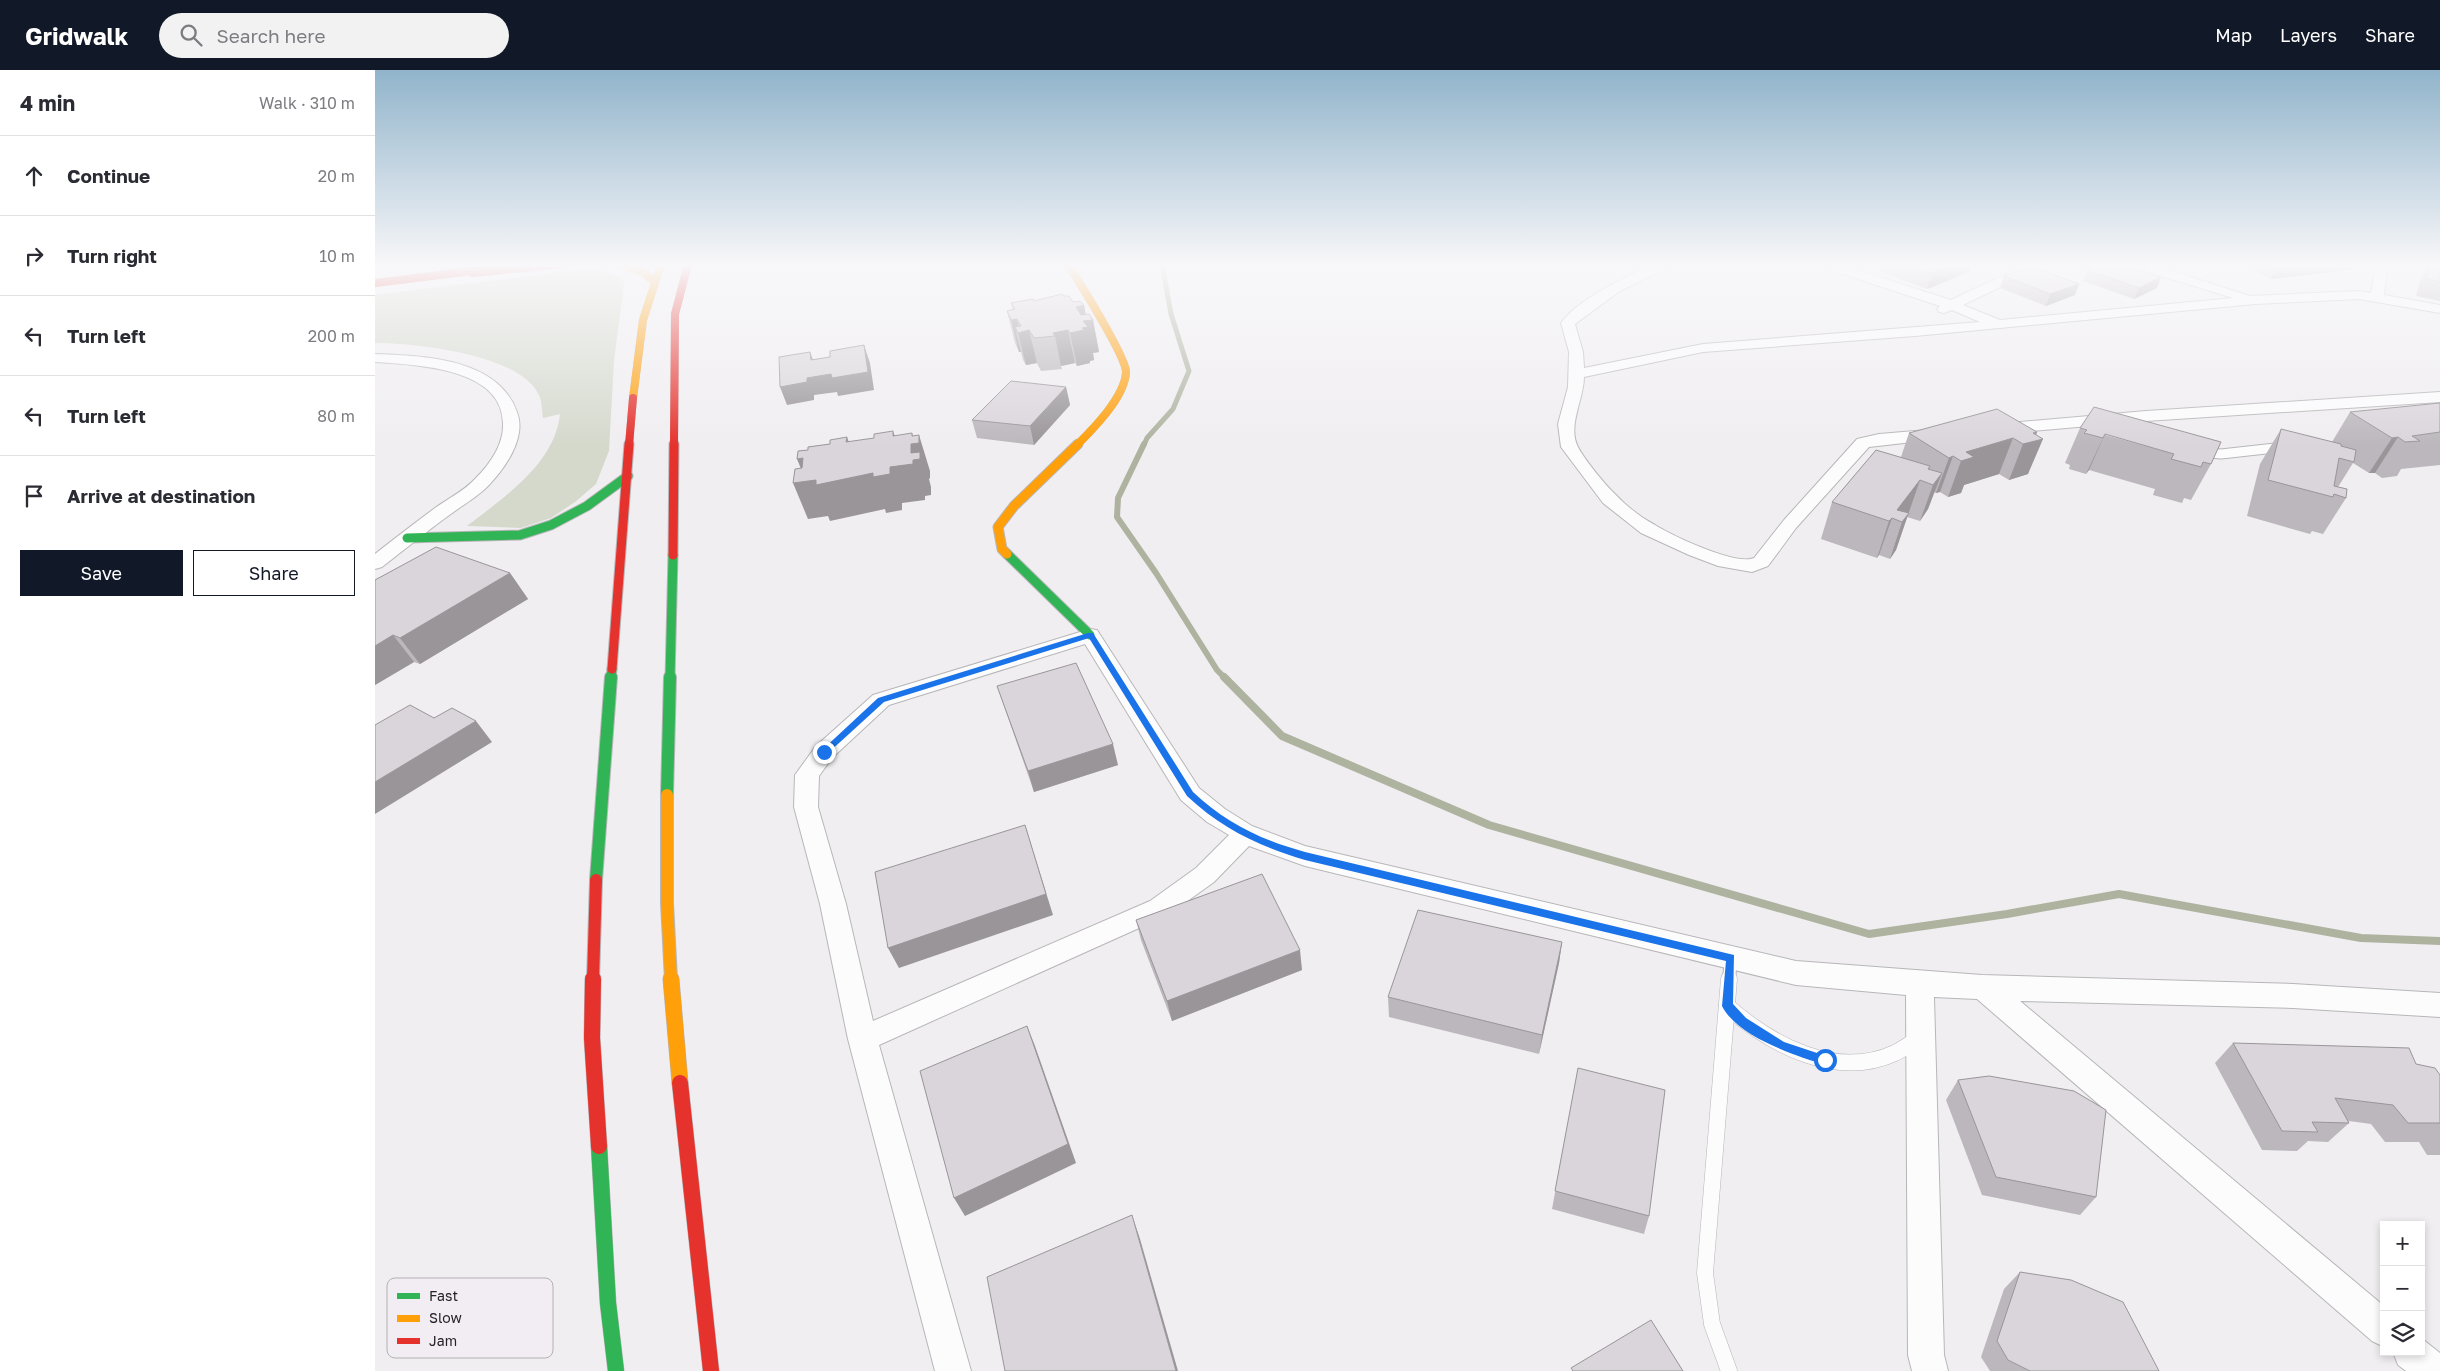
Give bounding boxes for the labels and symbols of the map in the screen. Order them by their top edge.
route end [813,741,836,764]
route start [1814,1049,1837,1072]
legend [387,1278,553,1358]
text: Fast [429,1287,458,1304]
text: Slow [429,1309,462,1326]
text: Jam [429,1332,457,1349]

